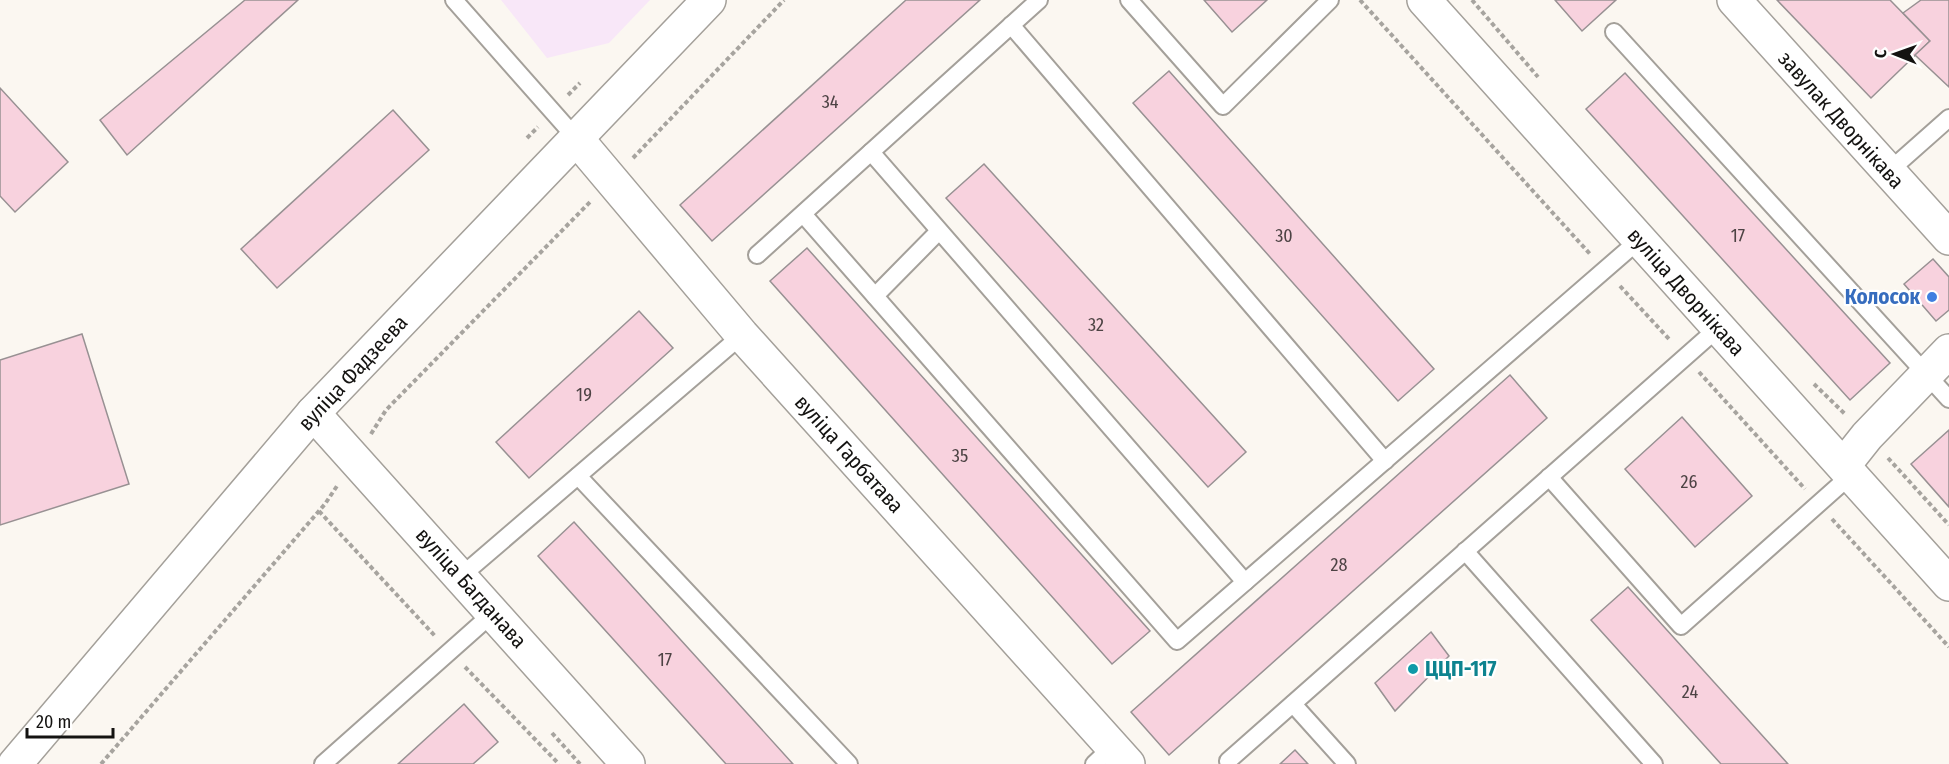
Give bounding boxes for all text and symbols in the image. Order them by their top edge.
north arrow [1865,24,1925,84]
street label: завулак Дворнікава [1772,46,1910,194]
text: С [1871,49,1890,58]
house number: 34 [822,91,839,113]
street label: вуліца Дворнікава [1622,223,1750,361]
house number: 30 [1275,225,1293,247]
house number: 17 [1731,225,1745,247]
place label: Колосок [1845,284,1920,310]
marker: Колосок [1925,290,1939,304]
street label: вуліца Фадзеева [293,310,413,436]
house number: 32 [1088,314,1104,336]
house number: 19 [576,384,592,406]
street label: вуліца Гарбатава [789,390,909,518]
house number: 35 [952,445,968,467]
house number: 26 [1681,471,1698,493]
street label: вуліца Багданава [410,522,532,654]
house number: 28 [1331,554,1347,576]
house number: 17 [658,649,672,671]
place label: ЦЦП-117 [1425,656,1497,682]
marker: ЦЦП-117 [1406,662,1420,676]
house number: 24 [1682,681,1698,703]
scale bar [27,701,112,739]
text: 20 m [36,711,71,733]

